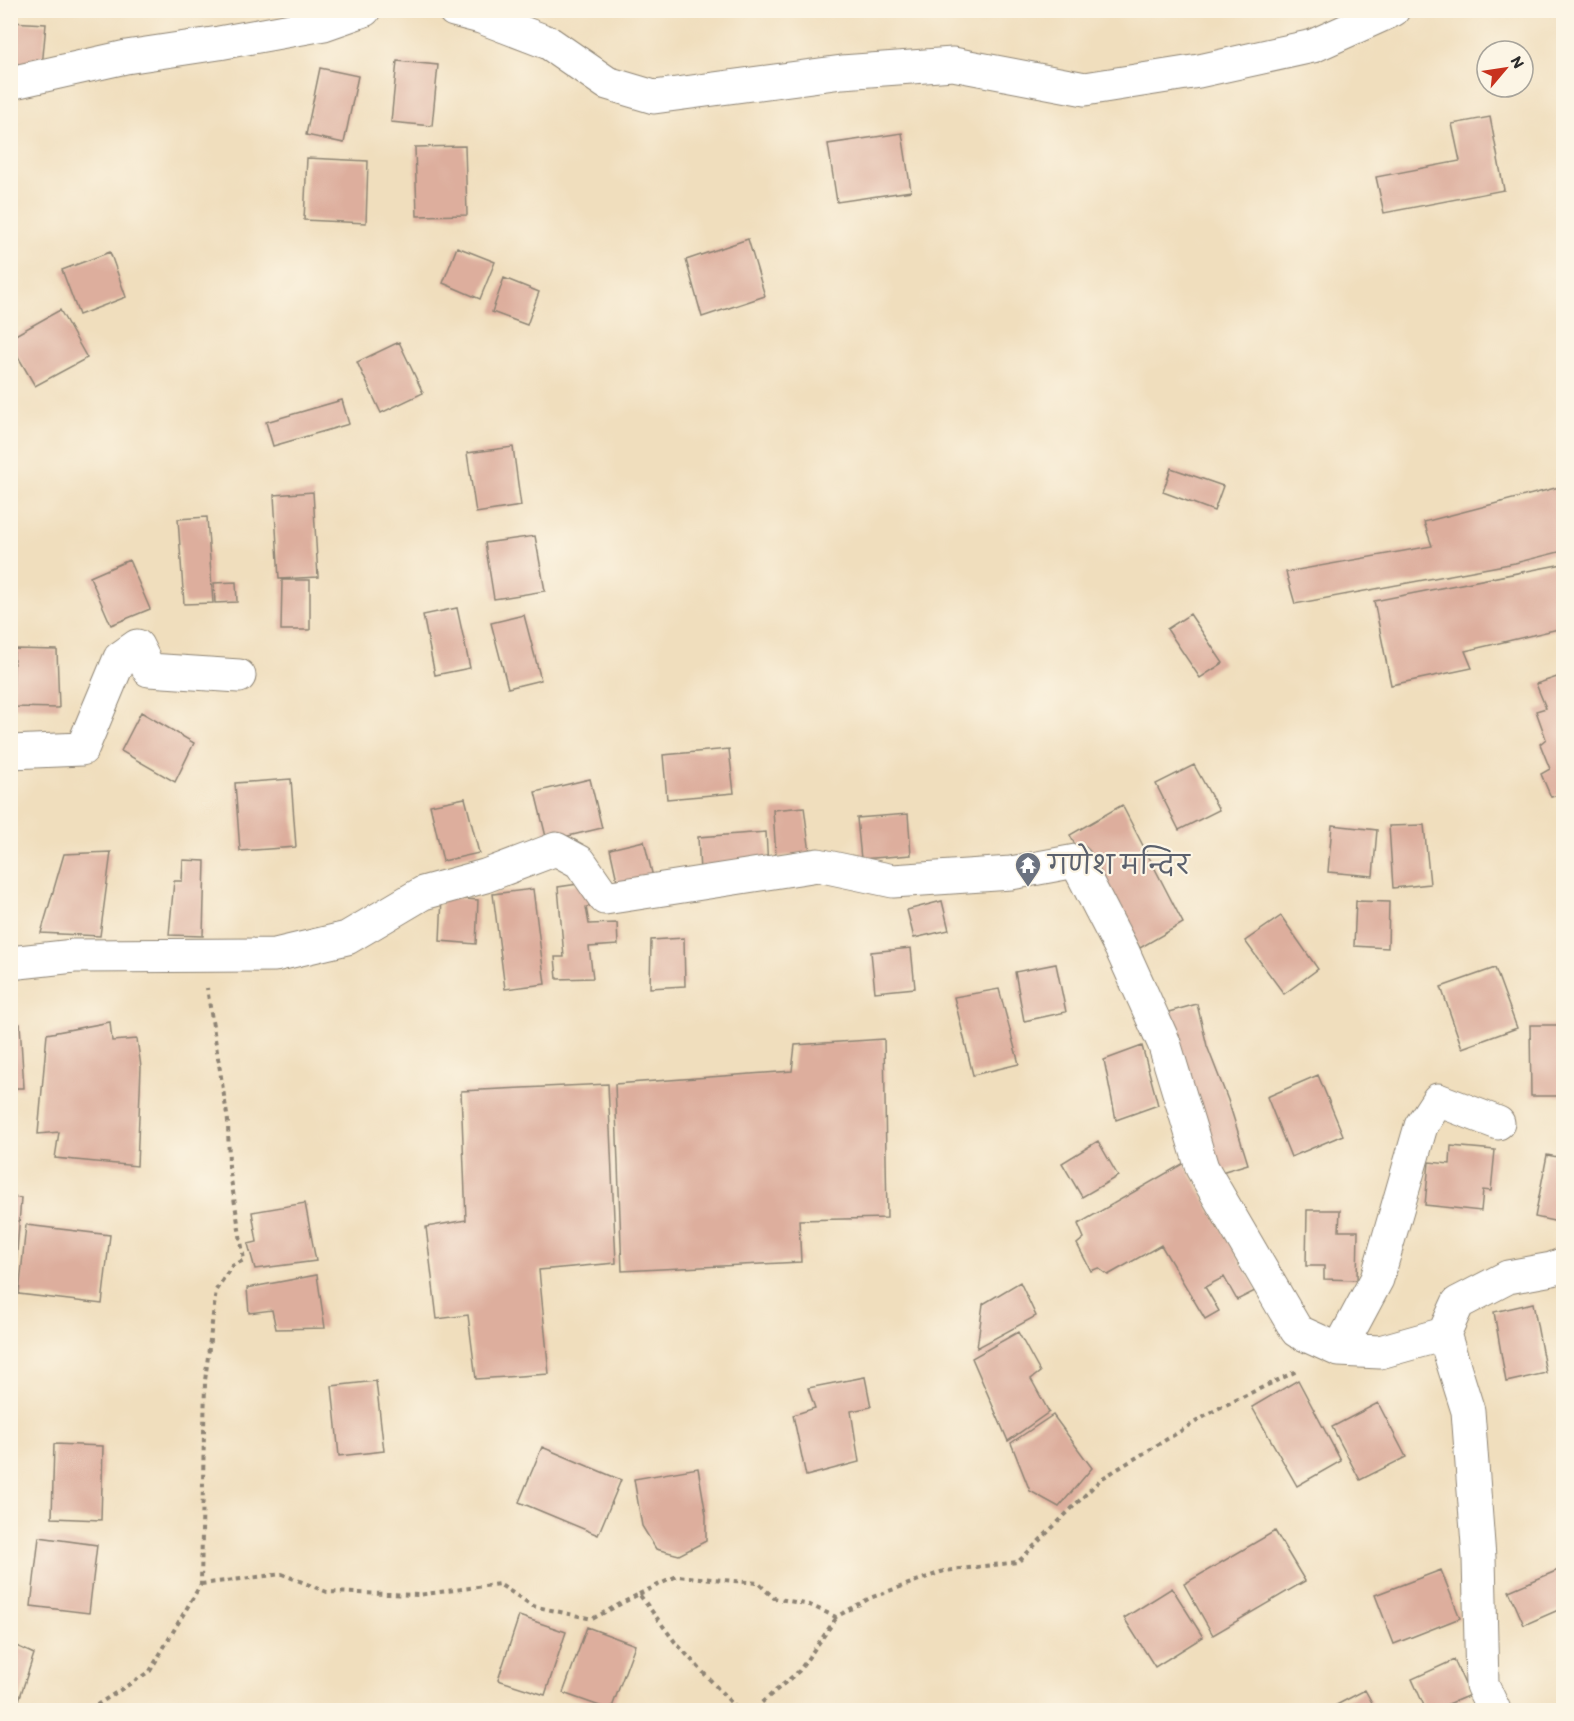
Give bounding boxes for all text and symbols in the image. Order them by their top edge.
north arrow [1475,39,1535,99]
text: N [1507,53,1529,71]
place label: गणेश मन्दिर [1046,843,1191,881]
temple icon: गणेश मन्दिर [1013,850,1043,888]

